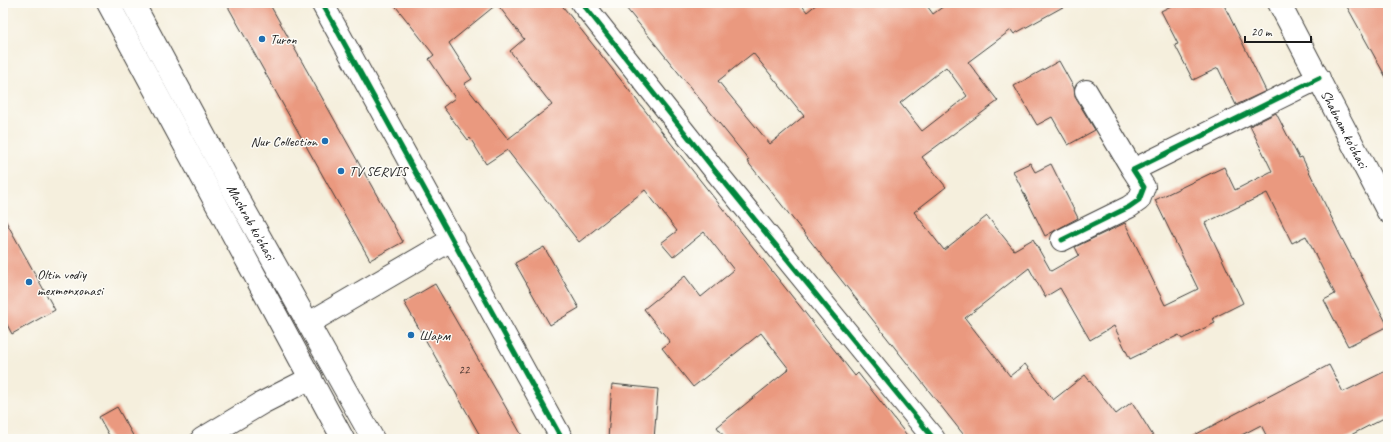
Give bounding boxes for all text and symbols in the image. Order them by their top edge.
scale bar [1245,18,1311,44]
text: 20 m [1251,24,1273,40]
place label: Turon [270,31,297,48]
marker: Turon [257,34,267,44]
street label: Shabnam ko'chasi [1317,87,1373,173]
place label: Nur Collection [251,133,318,150]
marker: Nur Collection [320,136,330,146]
place label: TV SERVIS [349,163,409,180]
marker: TV SERVIS [336,166,346,176]
street label: Mashrab ko'chasi [223,181,281,265]
place label: Oltin vodiy mexmonxonasi [37,266,105,299]
marker: Oltin vodiy mexmonxonasi [24,277,34,287]
place label: Шарм [419,327,452,344]
marker: Шарм [406,330,416,340]
house number: 22 [459,362,471,378]

